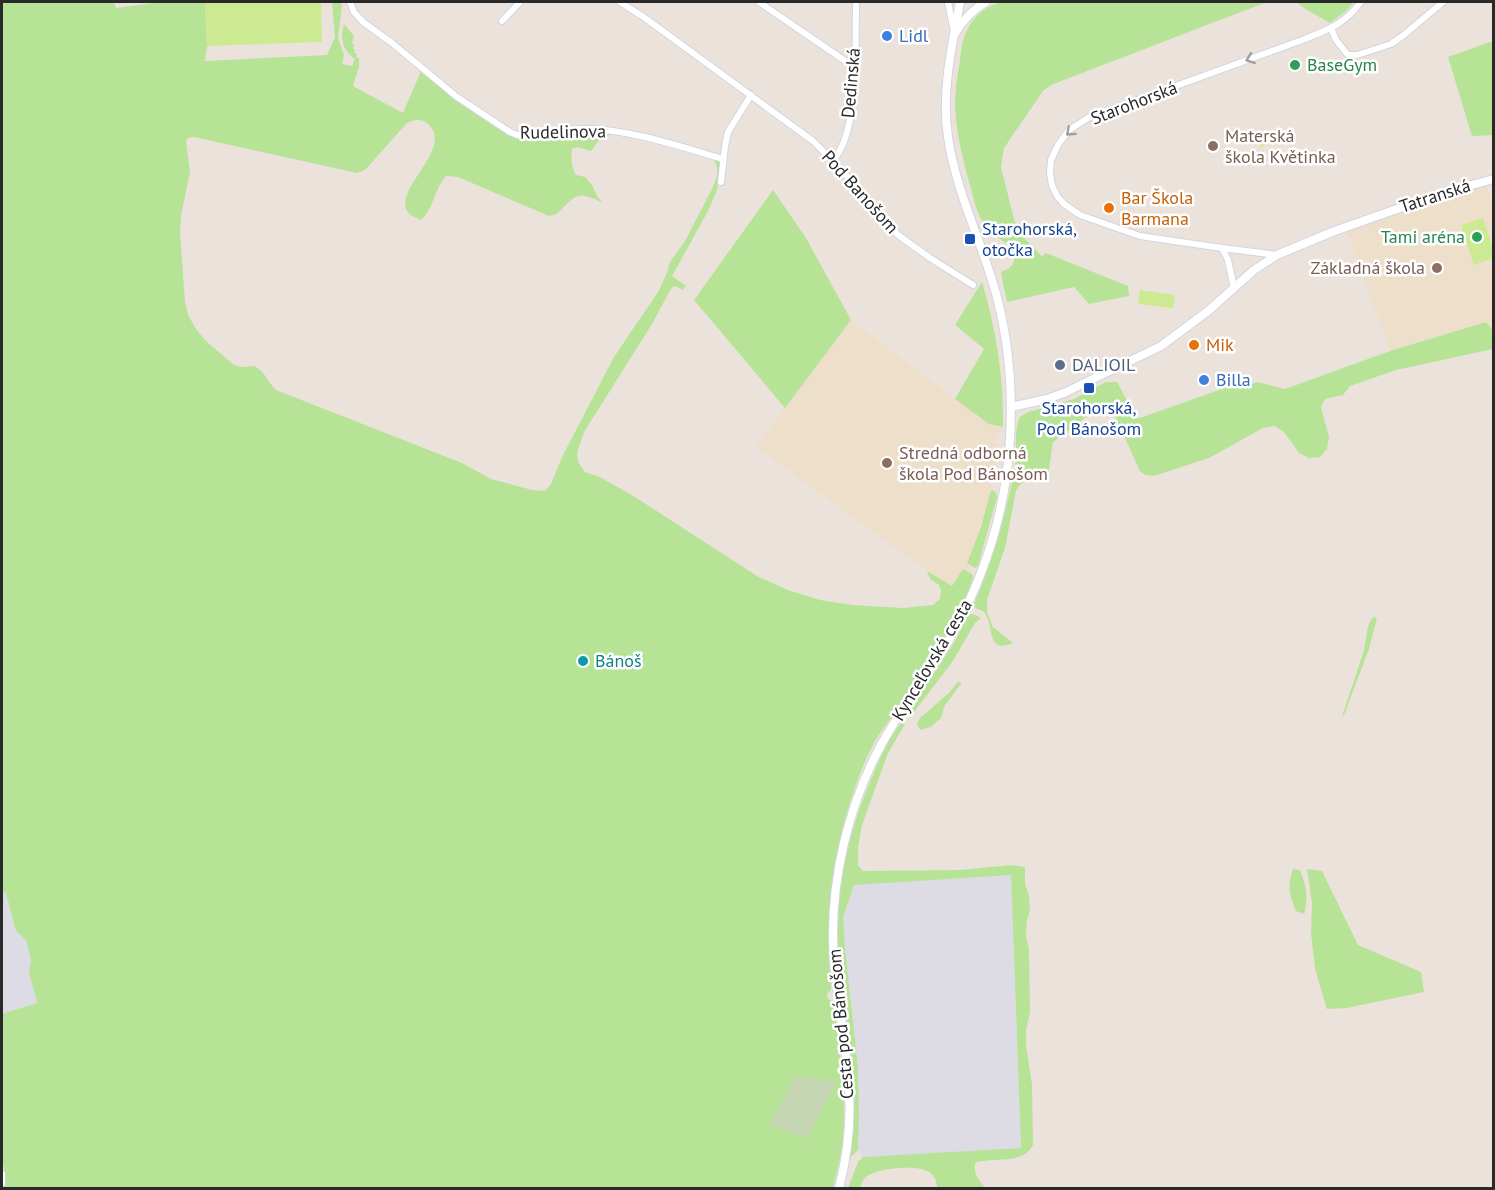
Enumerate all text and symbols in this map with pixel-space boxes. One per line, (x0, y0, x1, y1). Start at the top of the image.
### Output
place label: Lidl (899, 24, 929, 47)
marker: Lidl (880, 29, 894, 43)
street label: Dedinská (836, 47, 865, 119)
one-way arrow (1245, 52, 1256, 65)
place label: BaseGym (1307, 53, 1377, 76)
marker: BaseGym (1288, 58, 1302, 72)
street label: Starohorská (1087, 75, 1180, 130)
street label: Rudelinova (520, 119, 606, 144)
place label: Materská škola Květinka (1225, 124, 1336, 168)
one-way arrow (1066, 125, 1077, 136)
marker: Materská škola Květinka (1206, 139, 1220, 153)
street label: Pod Banošom (817, 145, 904, 238)
street label: Tatranská (1397, 173, 1473, 218)
place label: Bar Škola Barmana (1121, 186, 1193, 230)
marker: Bar Škola Barmana (1102, 201, 1116, 215)
place label: Starohorská, otočka (982, 217, 1077, 261)
place label: Tami aréna (1381, 225, 1465, 248)
marker: Tami aréna (1470, 230, 1484, 244)
marker: Starohorská, otočka (963, 232, 977, 246)
place label: Základná škola (1310, 256, 1425, 279)
marker: Základná škola (1430, 261, 1444, 275)
place label: Mik (1206, 333, 1234, 356)
marker: Mik (1187, 338, 1201, 352)
place label: DALIOIL (1072, 353, 1135, 376)
marker: DALIOIL (1053, 358, 1067, 372)
place label: Billa (1216, 368, 1251, 391)
marker: Billa (1197, 373, 1211, 387)
marker: Starohorská, Pod Bánošom (1082, 381, 1096, 395)
place label: Starohorská, Pod Bánošom (1037, 396, 1141, 440)
place label: Stredná odborná škola Pod Bánošom (899, 441, 1048, 485)
marker: Stredná odborná škola Pod Bánošom (880, 456, 894, 470)
street label: Kynceľovská cesta (886, 595, 977, 725)
place label: Bánoš (595, 649, 642, 672)
marker: Bánoš (576, 654, 590, 668)
street label: Cesta pod Bánošom (822, 948, 859, 1100)

